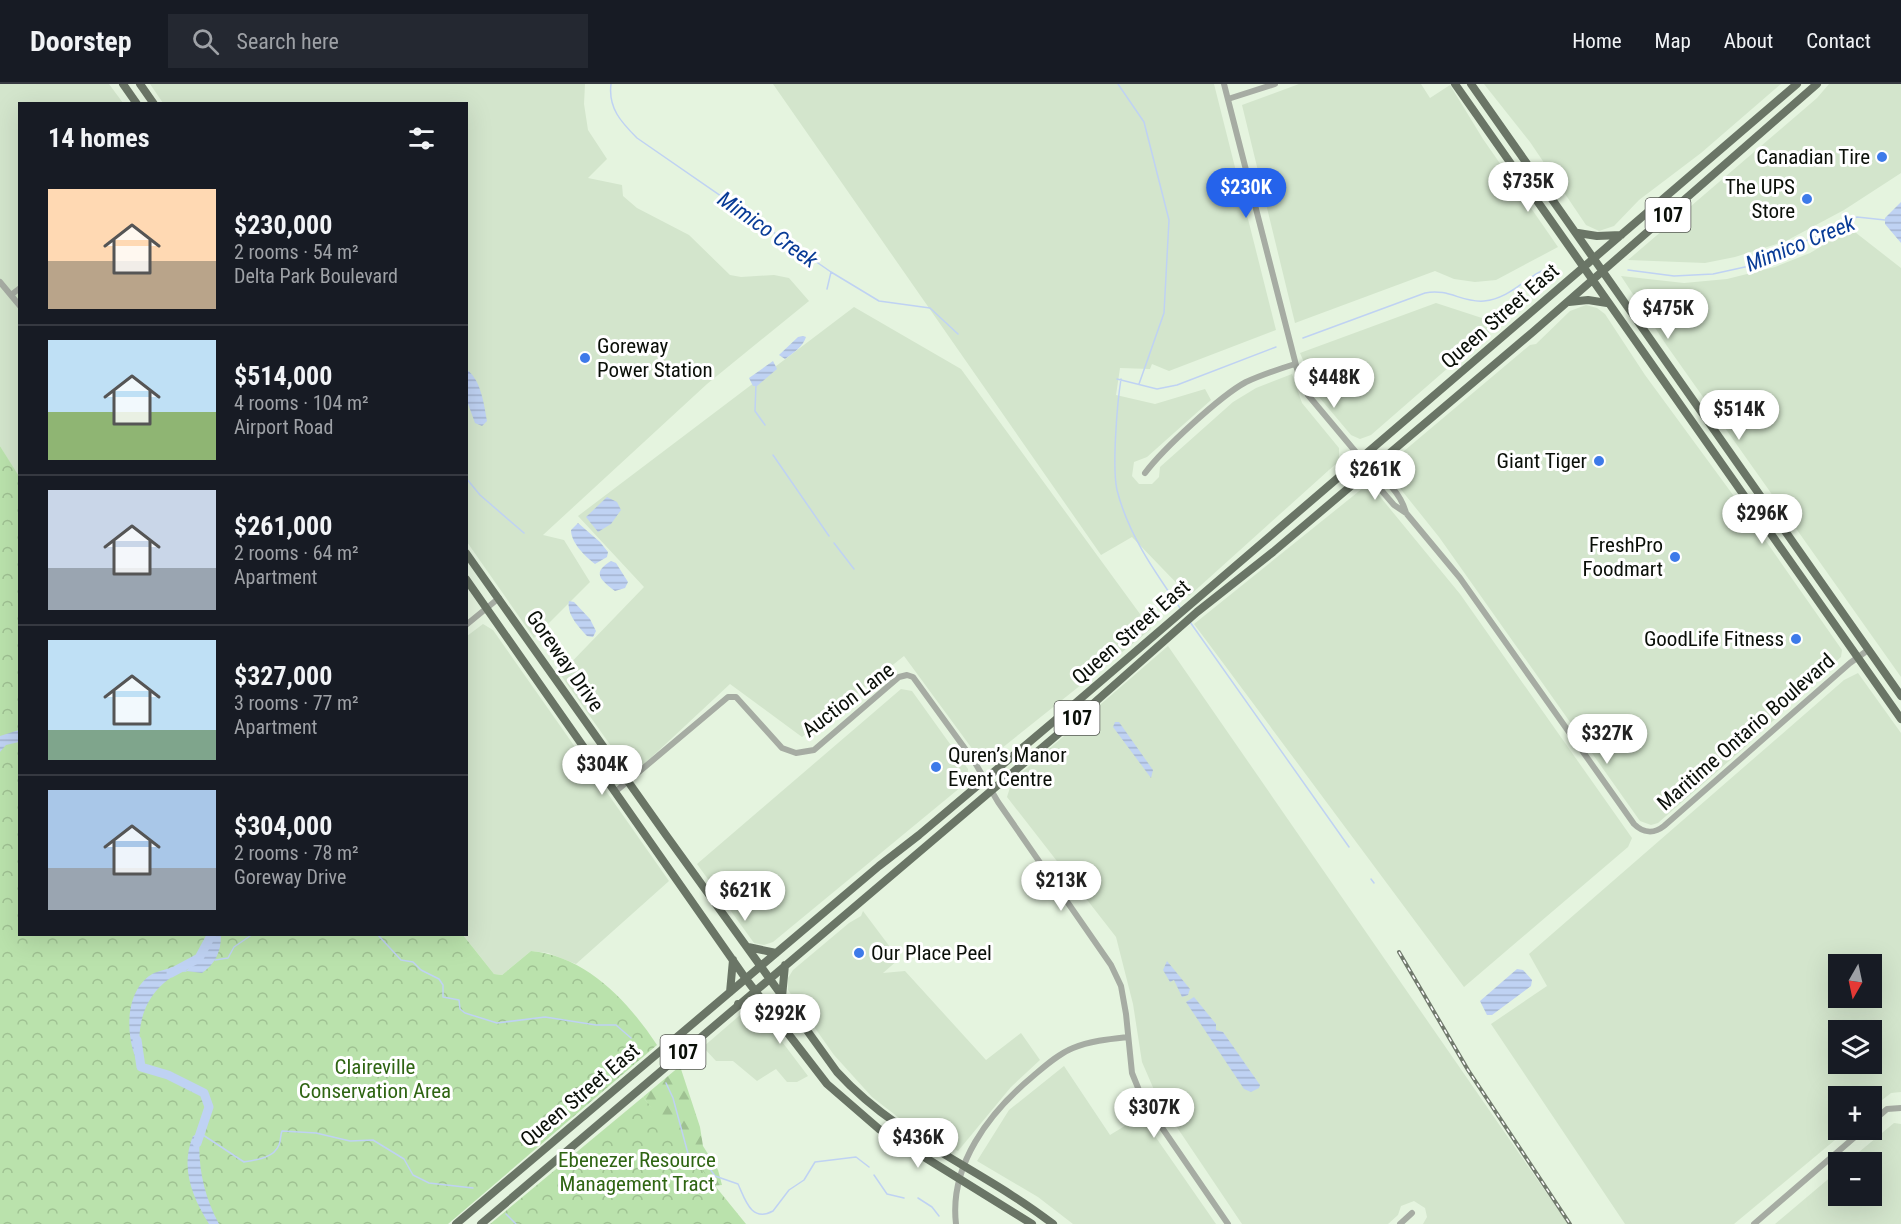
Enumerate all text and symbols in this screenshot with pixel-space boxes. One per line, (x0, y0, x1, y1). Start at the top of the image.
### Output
search box (168, 14, 588, 68)
text: Doorstep (30, 25, 132, 58)
icon: search (189, 25, 222, 58)
text: Search here (237, 29, 339, 54)
text: Home (1572, 29, 1622, 53)
text: Map (1655, 29, 1691, 53)
text: About (1724, 29, 1773, 53)
text: Contact (1806, 29, 1871, 53)
icon: filters (405, 122, 438, 155)
text: 14 homes (48, 123, 150, 153)
place label: Canadian Tire (1756, 145, 1870, 169)
marker: Canadian Tire (1875, 150, 1889, 164)
pin: $735K (1486, 162, 1570, 213)
pin: $230K (1204, 168, 1288, 219)
text: $735K (1502, 169, 1554, 193)
text: $230K (1220, 175, 1272, 199)
place label: The UPS Store (1725, 175, 1795, 223)
water label: Mimico Creek (713, 186, 823, 273)
marker: The UPS Store (1800, 192, 1814, 206)
road number: 107 (1646, 198, 1690, 232)
text: $230,000 (234, 210, 332, 240)
water label: Mimico Creek (1742, 210, 1859, 277)
icon: home (96, 213, 168, 285)
text: 2 rooms · 54 m² (234, 240, 359, 264)
street label: Queen Street East (1436, 258, 1564, 374)
text: Delta Park Boulevard (234, 264, 398, 288)
pin: $475K (1626, 289, 1710, 340)
text: $475K (1642, 296, 1694, 320)
place label: Goreway Power Station (597, 334, 713, 382)
marker: Goreway Power Station (578, 351, 592, 365)
pin: $448K (1292, 358, 1376, 409)
text: $514,000 (234, 361, 332, 391)
icon: home (96, 364, 168, 436)
text: $448K (1308, 365, 1360, 389)
pin: $514K (1697, 390, 1781, 441)
text: 4 rooms · 104 m² (234, 391, 369, 415)
text: $514K (1713, 397, 1765, 421)
text: Airport Road (234, 415, 333, 439)
place label: Giant Tiger (1497, 449, 1587, 473)
pin: $261K (1333, 450, 1417, 501)
marker: Giant Tiger (1592, 454, 1606, 468)
text: $261K (1349, 457, 1401, 481)
pin: $296K (1720, 494, 1804, 545)
text: $296K (1736, 501, 1788, 525)
text: $261,000 (234, 511, 332, 541)
icon: home (96, 514, 168, 586)
place label: FreshPro Foodmart (1583, 533, 1663, 581)
text: 2 rooms · 64 m² (234, 541, 359, 565)
marker: FreshPro Foodmart (1668, 550, 1682, 564)
text: Apartment (234, 565, 318, 589)
street label: Queen Street East (1067, 574, 1195, 690)
street label: Goreway Drive (521, 606, 609, 716)
place label: GoodLife Fitness (1644, 627, 1784, 651)
marker: GoodLife Fitness (1789, 632, 1803, 646)
street label: Maritime Ontario Boulevard (1653, 649, 1839, 815)
street label: Auction Lane (797, 658, 899, 742)
text: $327,000 (234, 661, 332, 691)
icon: home (96, 664, 168, 736)
text: 3 rooms · 77 m² (234, 691, 359, 715)
road number: 107 (1054, 701, 1100, 735)
pin: $327K (1565, 714, 1649, 765)
text: Apartment (234, 715, 318, 739)
text: $327K (1581, 721, 1633, 745)
place label: Quren’s Manor Event Centre (948, 743, 1067, 791)
pin: $304K (560, 745, 644, 796)
text: $304K (576, 752, 628, 776)
marker: Quren’s Manor Event Centre (929, 760, 943, 774)
text: $304,000 (234, 811, 332, 841)
icon: home (96, 814, 168, 886)
text: 2 rooms · 78 m² (234, 841, 359, 865)
pin: $213K (1019, 861, 1103, 912)
text: Goreway Drive (234, 865, 346, 889)
text: $213K (1035, 868, 1087, 892)
pin: $621K (703, 871, 787, 922)
text: $621K (719, 878, 771, 902)
place label: Our Place Peel (871, 941, 992, 965)
marker: Our Place Peel (852, 946, 866, 960)
north arrow (1828, 954, 1882, 1008)
map controls (1828, 954, 1882, 1206)
pin: $292K (738, 994, 822, 1045)
text: $292K (754, 1001, 806, 1025)
button: layers (1828, 1020, 1882, 1074)
road number: 107 (660, 1035, 706, 1069)
street label: Queen Street East (516, 1038, 644, 1152)
park label: Claireville Conservation Area (299, 1055, 451, 1103)
button: + (1828, 1086, 1882, 1140)
pin: $307K (1112, 1088, 1196, 1139)
text: $307K (1128, 1095, 1180, 1119)
pin: $436K (876, 1118, 960, 1169)
text: $436K (892, 1125, 944, 1149)
park label: Ebenezer Resource Management Tract (558, 1148, 716, 1196)
button: − (1828, 1152, 1882, 1206)

